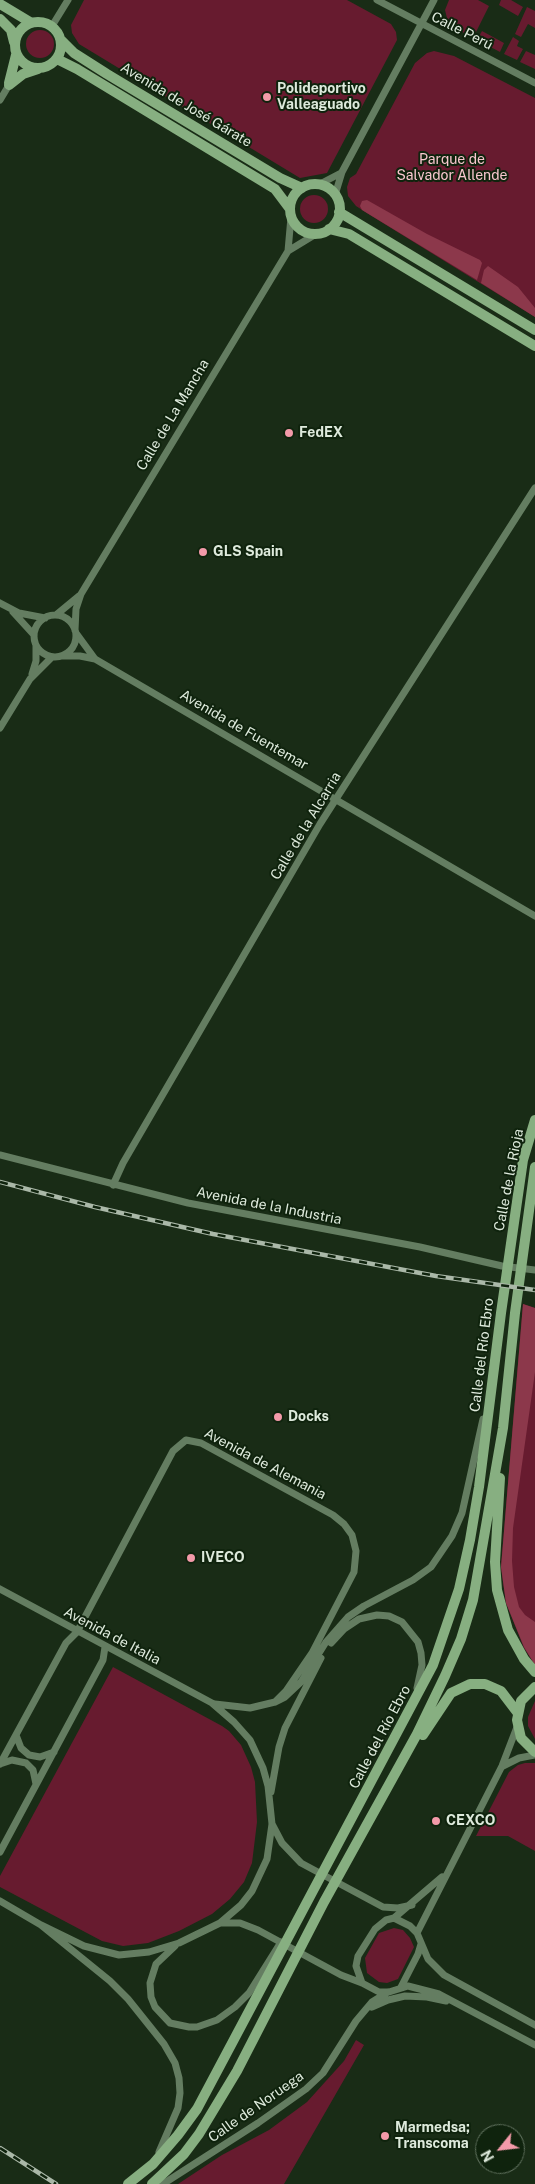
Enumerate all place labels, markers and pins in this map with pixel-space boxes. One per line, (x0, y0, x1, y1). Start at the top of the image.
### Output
place label: Polideportivo Valleaguado (277, 81, 366, 114)
marker: Polideportivo Valleaguado (261, 91, 273, 103)
place label: FedEX (299, 425, 343, 441)
marker: FedEX (283, 427, 295, 439)
place label: GLS Spain (213, 544, 283, 560)
marker: GLS Spain (197, 546, 209, 558)
place label: Docks (288, 1409, 329, 1425)
marker: Docks (272, 1411, 284, 1423)
place label: IVECO (201, 1550, 245, 1566)
marker: IVECO (185, 1552, 197, 1564)
place label: CEXCO (446, 1813, 495, 1829)
marker: CEXCO (430, 1815, 442, 1827)
place label: Marmedsa; Transcoma (395, 2120, 470, 2152)
marker: Marmedsa; Transcoma (379, 2130, 391, 2142)

